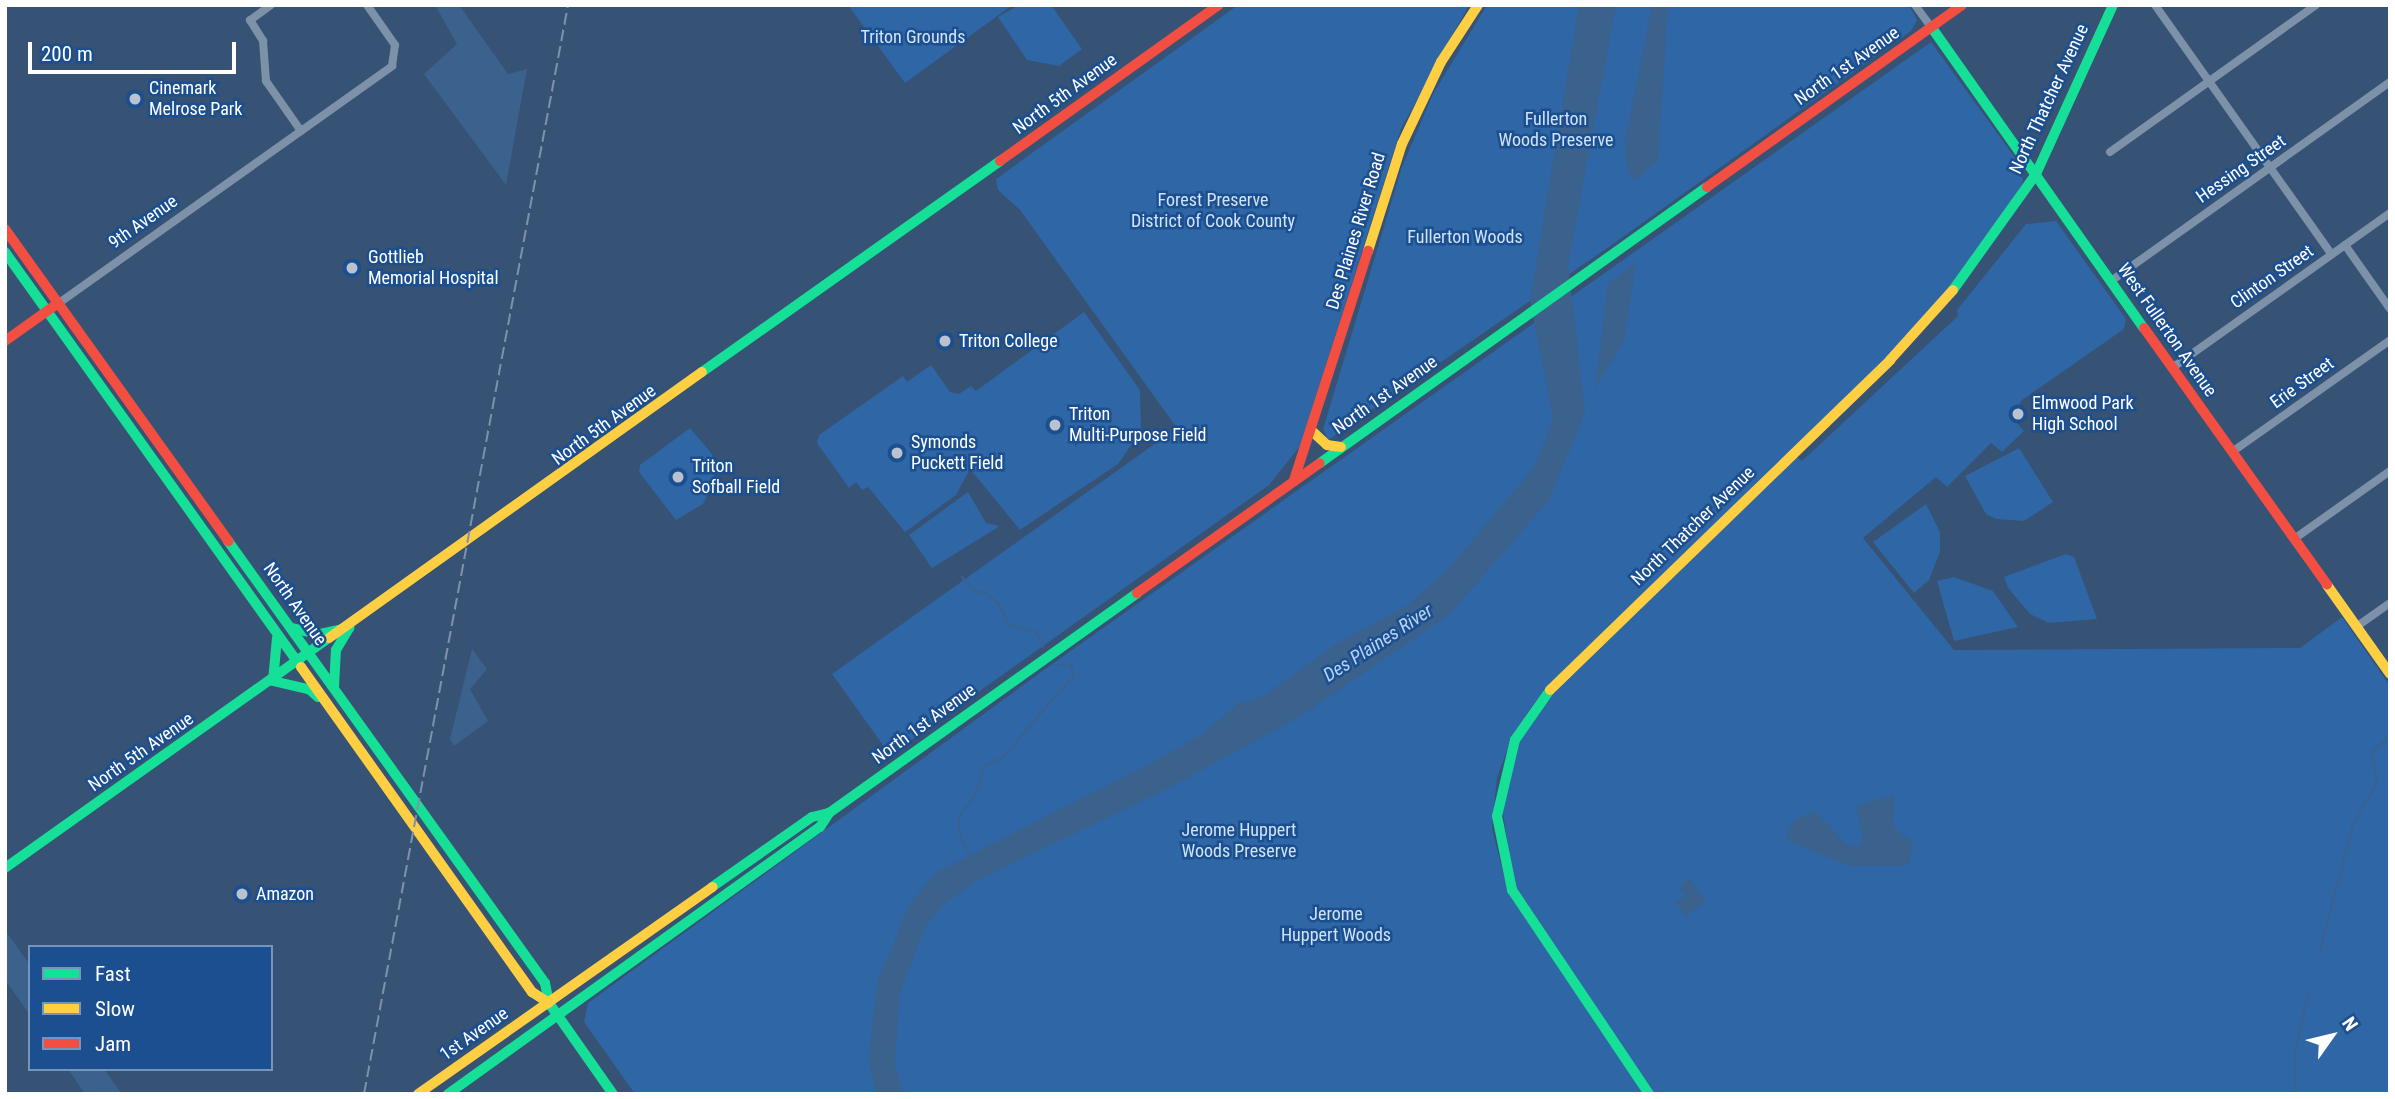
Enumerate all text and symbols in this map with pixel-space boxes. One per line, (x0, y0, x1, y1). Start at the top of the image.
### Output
street label: North Thatcher Avenue (2005, 21, 2093, 177)
street label: North 1st Avenue (1791, 22, 1903, 110)
park label: Triton Grounds (861, 26, 965, 48)
scale bar (32, 28, 240, 72)
text: 200 m (41, 42, 93, 66)
street label: North 5th Avenue (1009, 49, 1121, 139)
place label: Cinemark Melrose Park (149, 78, 242, 120)
marker: Cinemark Melrose Park (127, 91, 143, 107)
park label: Fullerton Woods Preserve (1499, 109, 1613, 152)
street label: Hessing Street (2192, 130, 2290, 208)
street label: Des Plaines River Road (1322, 150, 1390, 312)
park label: Forest Preserve District of Cook County (1131, 190, 1295, 232)
street label: 9th Avenue (105, 191, 181, 253)
park label: Fullerton Woods (1407, 226, 1523, 248)
street label: Clinton Street (2226, 241, 2318, 313)
place label: Gottlieb Memorial Hospital (368, 247, 499, 290)
marker: Gottlieb Memorial Hospital (342, 258, 362, 278)
street label: West Fullerton Avenue (2113, 259, 2221, 401)
place label: Triton College (959, 330, 1058, 352)
marker: Triton College (937, 333, 953, 349)
street label: North 1st Avenue (1329, 351, 1441, 439)
street label: Erie Street (2266, 353, 2338, 413)
street label: North 5th Avenue (548, 380, 660, 470)
place label: Elmwood Park High School (2032, 393, 2134, 436)
place label: Triton Multi-Purpose Field (1069, 404, 1206, 446)
marker: Elmwood Park High School (2010, 406, 2026, 422)
marker: Triton Multi-Purpose Field (1047, 417, 1063, 433)
place label: Symonds Puckett Field (911, 432, 1003, 474)
marker: Symonds Puckett Field (889, 445, 905, 461)
place label: Triton Sofball Field (692, 456, 780, 498)
street label: North Thatcher Avenue (1627, 462, 1759, 590)
marker: Triton Sofball Field (670, 469, 686, 485)
street label: North Avenue (259, 558, 331, 650)
water label: Des Plaines River (1319, 599, 1437, 687)
street label: North 1st Avenue (868, 679, 980, 769)
street label: North 5th Avenue (84, 708, 198, 796)
park label: Jerome Huppert Woods Preserve (1182, 820, 1296, 862)
place label: Amazon (256, 883, 314, 905)
marker: Amazon (234, 886, 250, 902)
park label: Jerome Huppert Woods (1281, 904, 1391, 946)
legend (28, 945, 273, 1071)
text: Fast (95, 962, 131, 986)
text: Slow (95, 997, 135, 1021)
north arrow (2297, 1001, 2367, 1071)
street label: 1st Avenue (436, 1003, 512, 1065)
text: N (2337, 1013, 2363, 1035)
text: Jam (95, 1032, 131, 1056)

